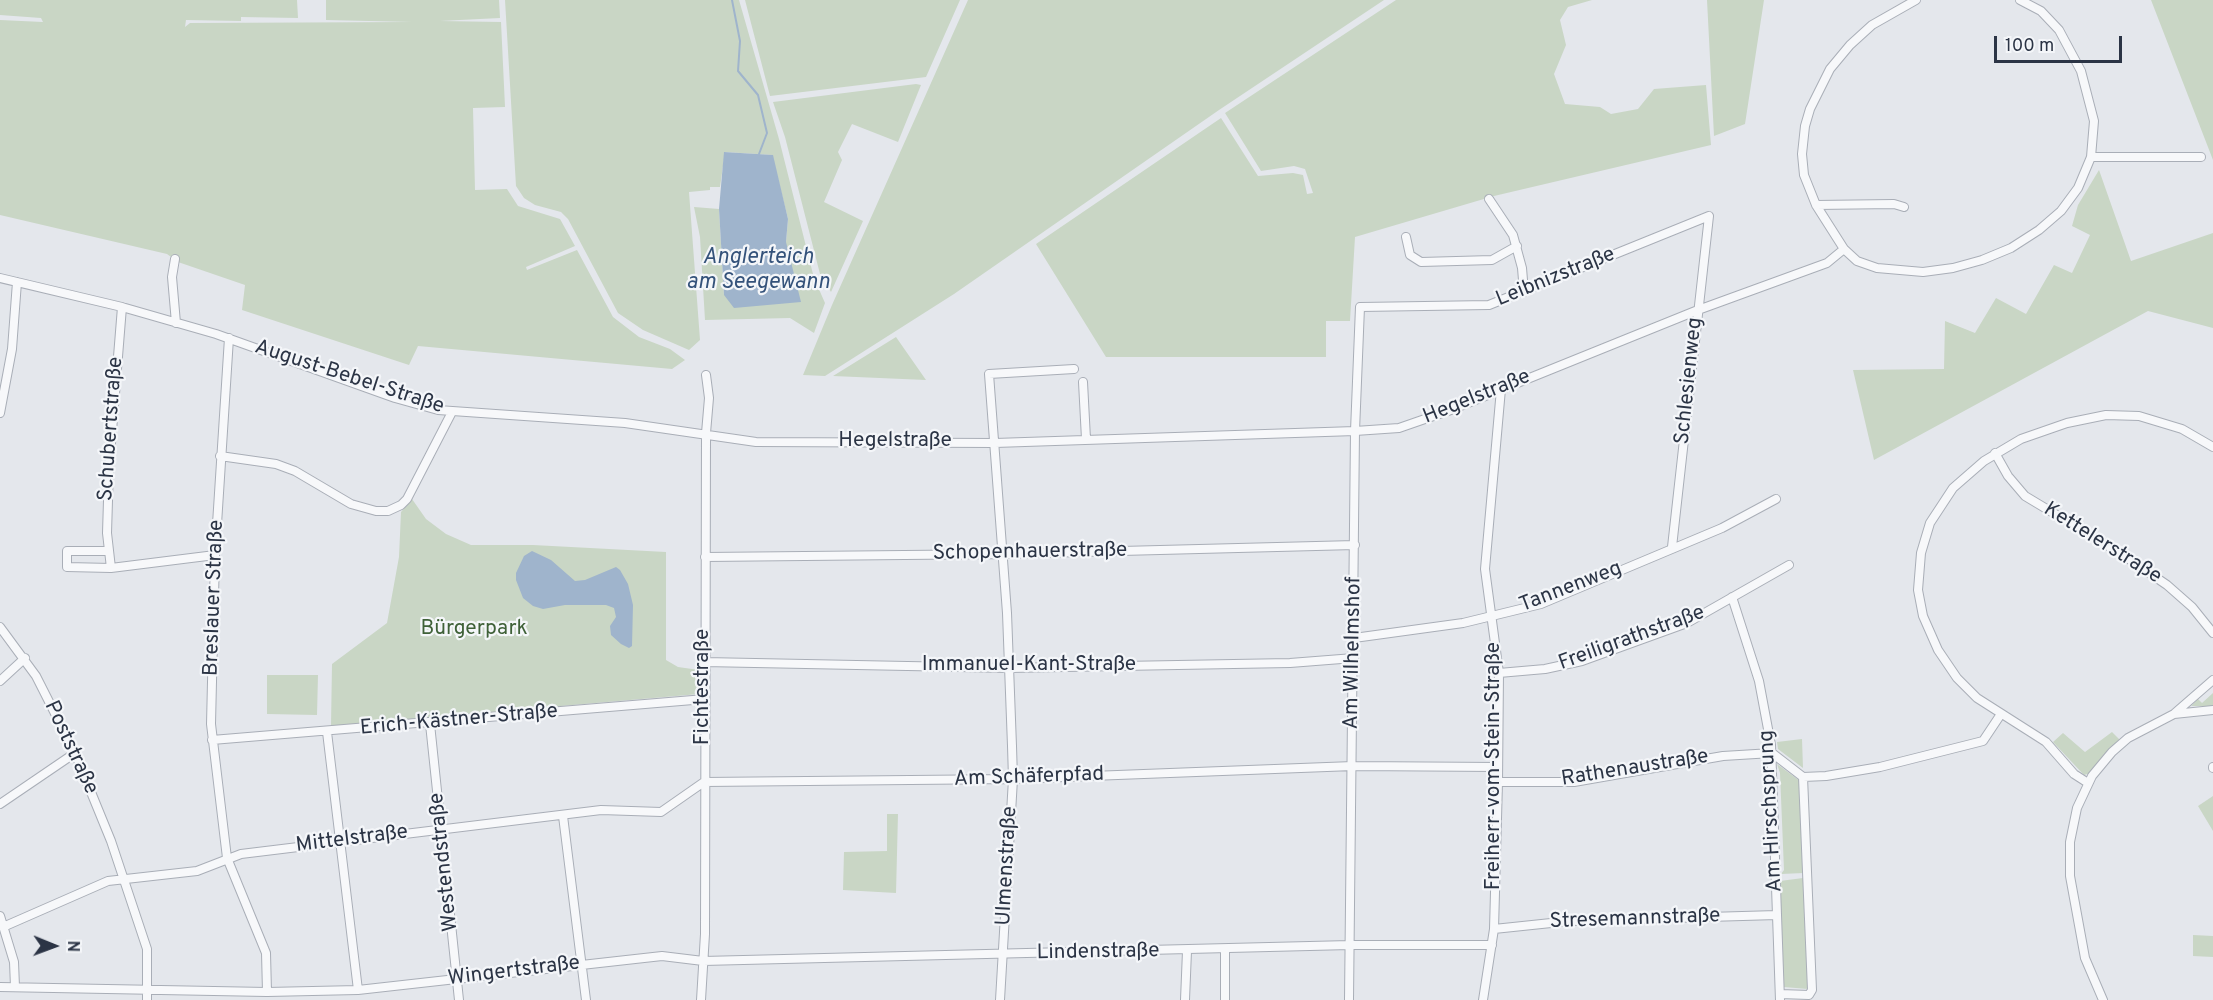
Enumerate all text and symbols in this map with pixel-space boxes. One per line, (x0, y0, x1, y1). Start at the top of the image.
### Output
scale bar (1997, 24, 2124, 62)
text: 100 m (2005, 35, 2054, 58)
street label: Leibnizstraße (1493, 243, 1619, 313)
water label: Anglerteich am Seegewann (686, 246, 830, 298)
street label: Schlesienweg (1671, 316, 1709, 446)
street label: August-Bebel-Straße (251, 335, 447, 421)
street label: Schubertstraße (94, 356, 130, 502)
street label: Hegelstraße (1420, 365, 1534, 431)
street label: Hegelstraße (838, 429, 952, 455)
street label: Kettelerstraße (2038, 498, 2166, 590)
street label: Breslauer Straße (200, 519, 230, 677)
street label: Schopenhauerstraße (933, 539, 1127, 567)
street label: Tannenweg (1516, 557, 1626, 619)
street label: Am Wilhelmshof (1340, 576, 1368, 730)
street label: Freiligrathstraße (1556, 601, 1708, 677)
park label: Bürgerpark (420, 617, 528, 643)
street label: Fichtestraße (691, 629, 717, 745)
street label: Freiherr-vom-Stein-Straße (1482, 642, 1508, 890)
street label: Immanuel-Kant-Straße (922, 653, 1136, 679)
street label: Poststraße (37, 697, 103, 799)
street label: Erich-Kästner-Straße (359, 700, 559, 742)
street label: Am Hirschsprung (1755, 729, 1789, 893)
street label: Rathenaustraße (1560, 745, 1710, 793)
street label: Am Schäferpfad (953, 763, 1105, 793)
street label: Westendstraße (425, 791, 465, 933)
street label: Ulmenstraße (992, 806, 1024, 926)
street label: Mittelstraße (294, 821, 410, 859)
street label: Stresemannstraße (1549, 904, 1721, 936)
north arrow (24, 916, 84, 976)
street label: Lindenstraße (1036, 939, 1160, 967)
text: N (62, 940, 82, 952)
street label: Wingertstraße (446, 951, 582, 993)

